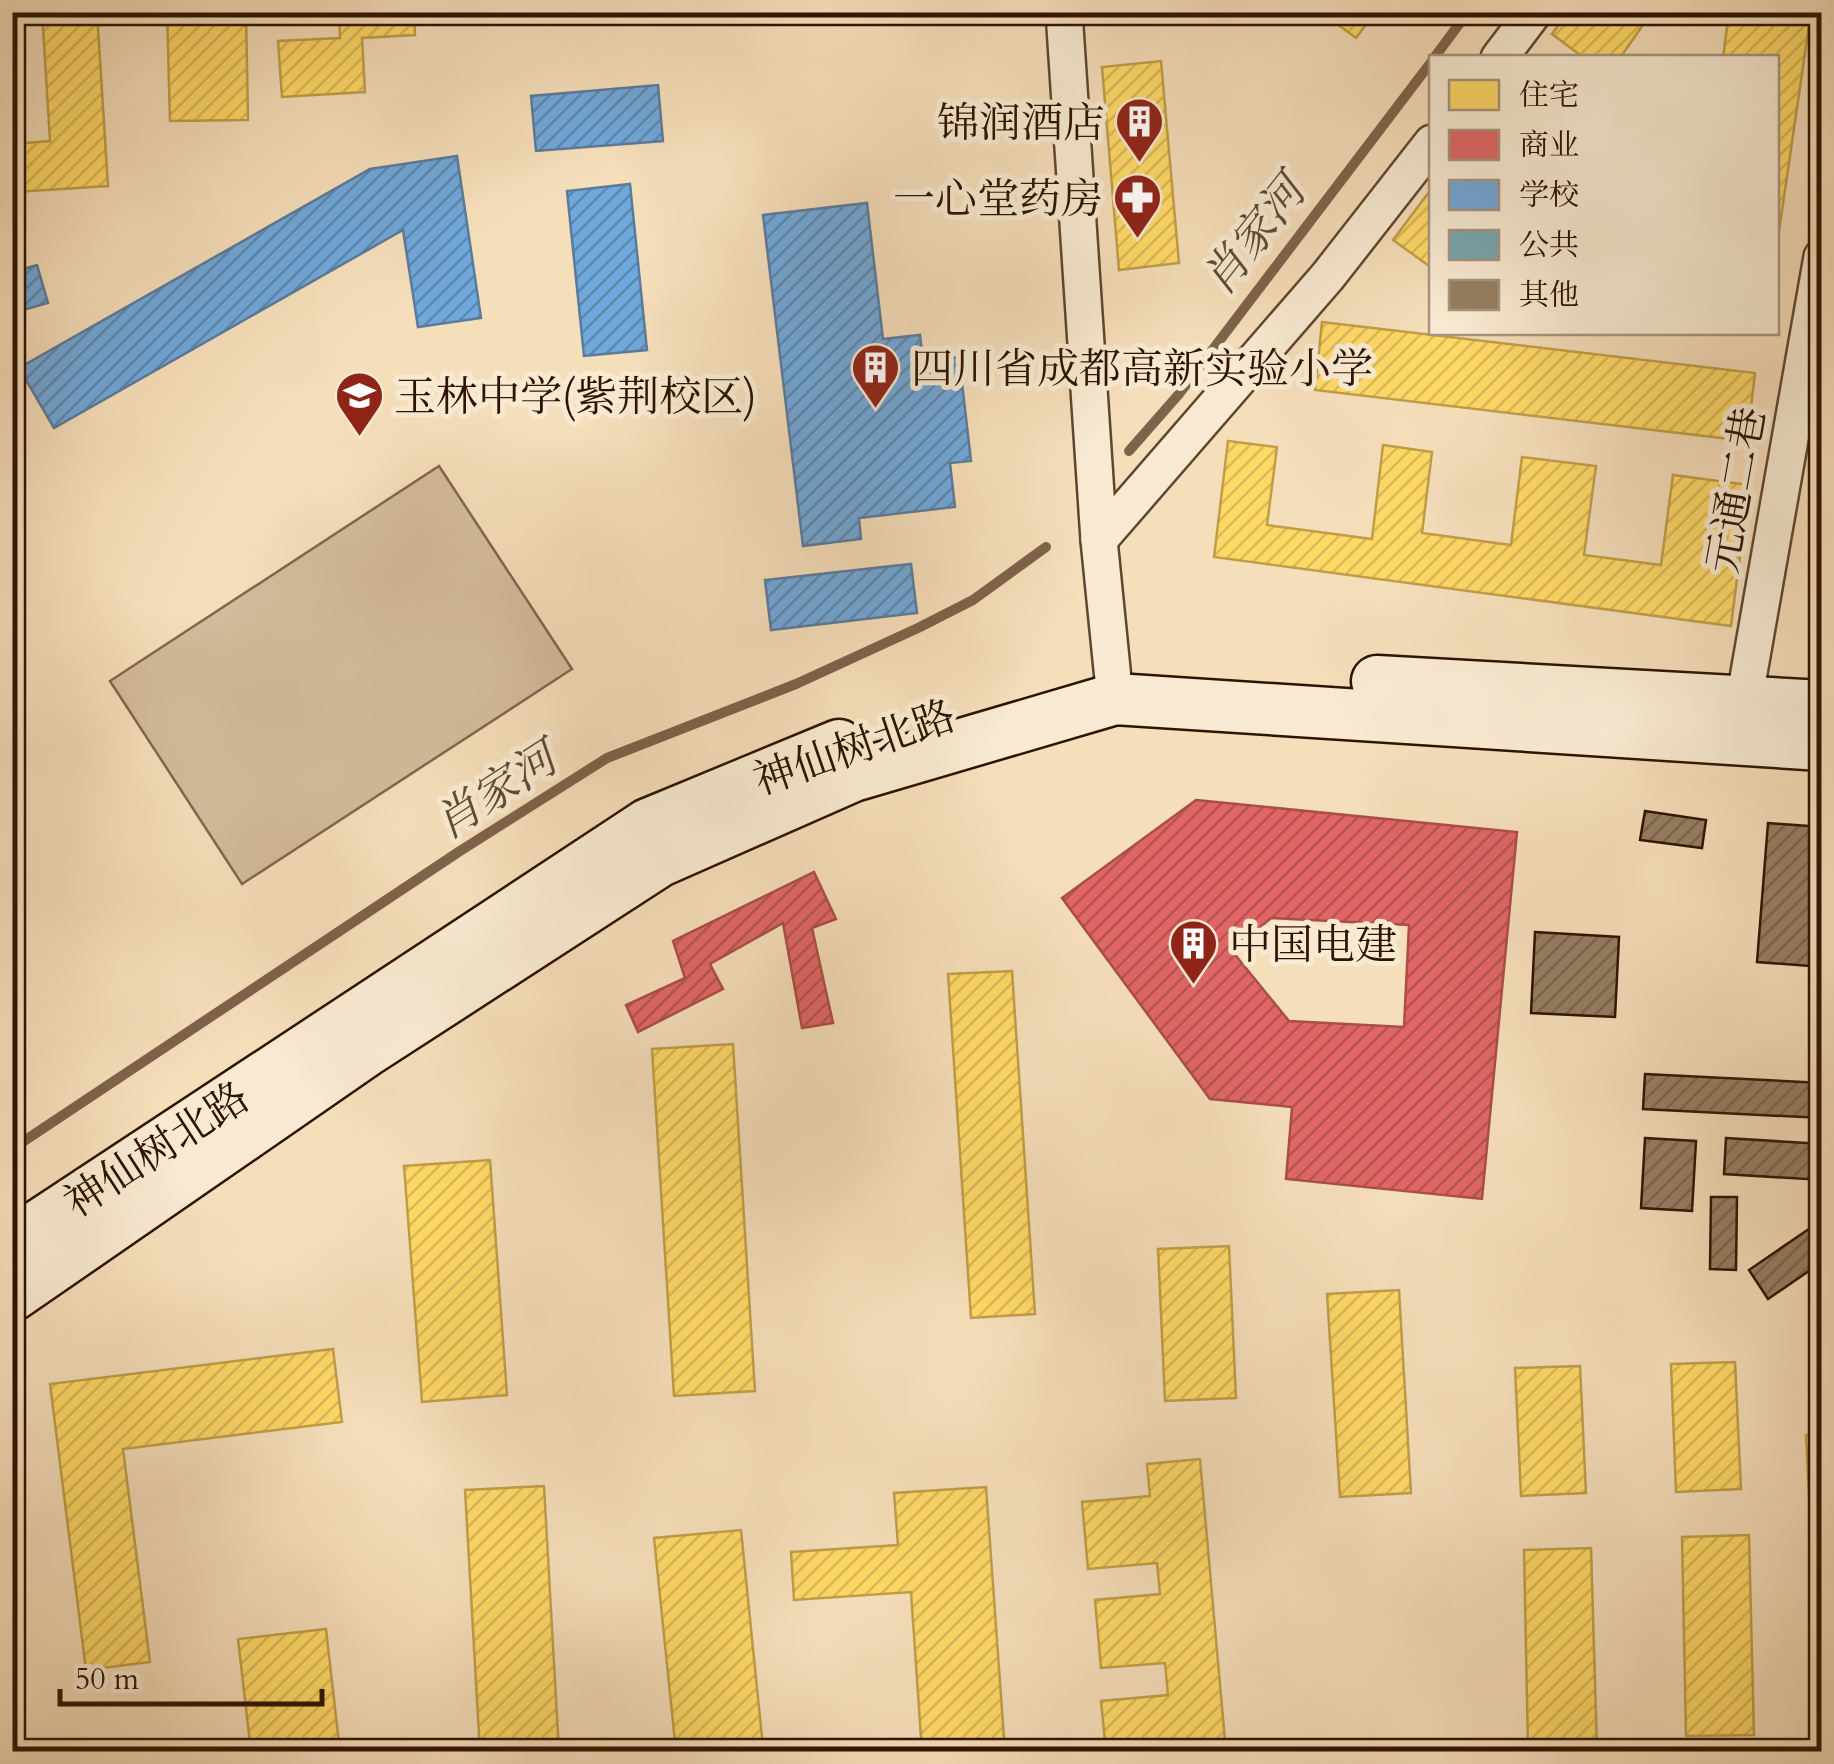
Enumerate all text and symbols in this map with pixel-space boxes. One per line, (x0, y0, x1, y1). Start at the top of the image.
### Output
legend (1429, 55, 1779, 335)
text: 住宅 (1519, 75, 1579, 116)
place label: 锦润酒店 (937, 95, 1105, 152)
building icon: 锦润酒店 (1114, 96, 1166, 164)
text: 商业 (1519, 125, 1579, 166)
water label: 肖家河 (1189, 158, 1324, 308)
place label: 一心堂药房 (893, 171, 1103, 228)
pharmacy icon: 一心堂药房 (1112, 172, 1164, 240)
text: 学校 (1519, 175, 1579, 216)
text: 公共 (1519, 225, 1579, 266)
text: 其他 (1519, 275, 1579, 316)
place label: 四川省成都高新实验小学 (911, 341, 1373, 398)
building icon: 四川省成都高新实验小学 (850, 342, 902, 410)
place label: 玉林中学(紫荆校区) (394, 369, 757, 426)
school or university icon: 玉林中学(紫荆校区) (333, 370, 385, 438)
street label: 元通二巷 (1694, 403, 1779, 578)
street label: 神仙树北路 (746, 687, 963, 810)
water label: 肖家河 (423, 725, 575, 854)
place label: 中国电建 (1229, 917, 1397, 974)
building icon: 中国电建 (1168, 918, 1220, 986)
street label: 神仙树北路 (53, 1069, 260, 1231)
scale bar (60, 1644, 322, 1706)
text: 50 m (75, 1659, 140, 1700)

